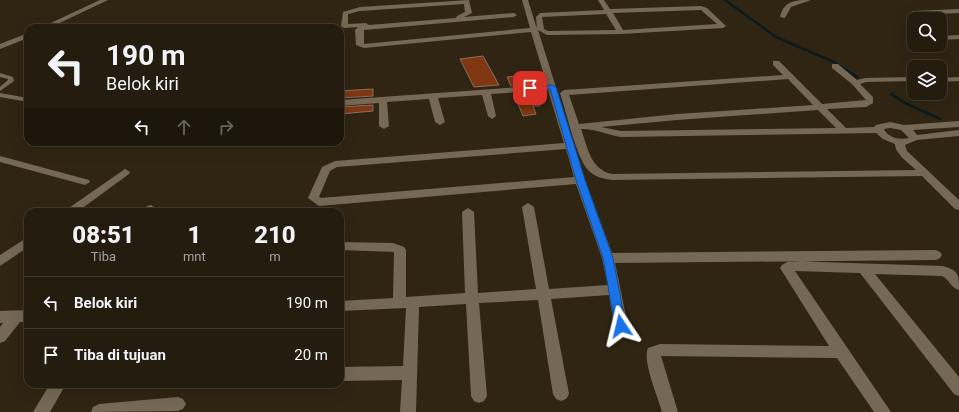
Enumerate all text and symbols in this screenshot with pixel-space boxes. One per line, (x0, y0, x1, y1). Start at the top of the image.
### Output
map controls (907, 12, 947, 100)
button: search (907, 12, 947, 52)
text: 190 m (106, 39, 185, 72)
icon: left (40, 40, 92, 92)
button: layers (907, 60, 947, 100)
pin (513, 71, 547, 105)
text: Belok kiri (106, 73, 179, 94)
icon: arrive (519, 77, 541, 99)
icon: left (131, 116, 153, 138)
icon: ahead (173, 116, 195, 138)
icon: right (215, 116, 237, 138)
text: 08:51 (72, 221, 135, 249)
text: 1 (187, 221, 201, 249)
text: 210 (254, 221, 296, 249)
text: Tiba (91, 249, 116, 264)
text: mnt (183, 249, 206, 264)
text: m (269, 249, 281, 264)
icon: left (40, 292, 62, 314)
text: Belok kiri (74, 294, 137, 312)
text: 190 m (286, 294, 328, 312)
position arrow (600, 305, 642, 347)
icon: arrive (40, 344, 62, 366)
text: Tiba di tujuan (74, 346, 166, 364)
text: 20 m (294, 346, 328, 364)

